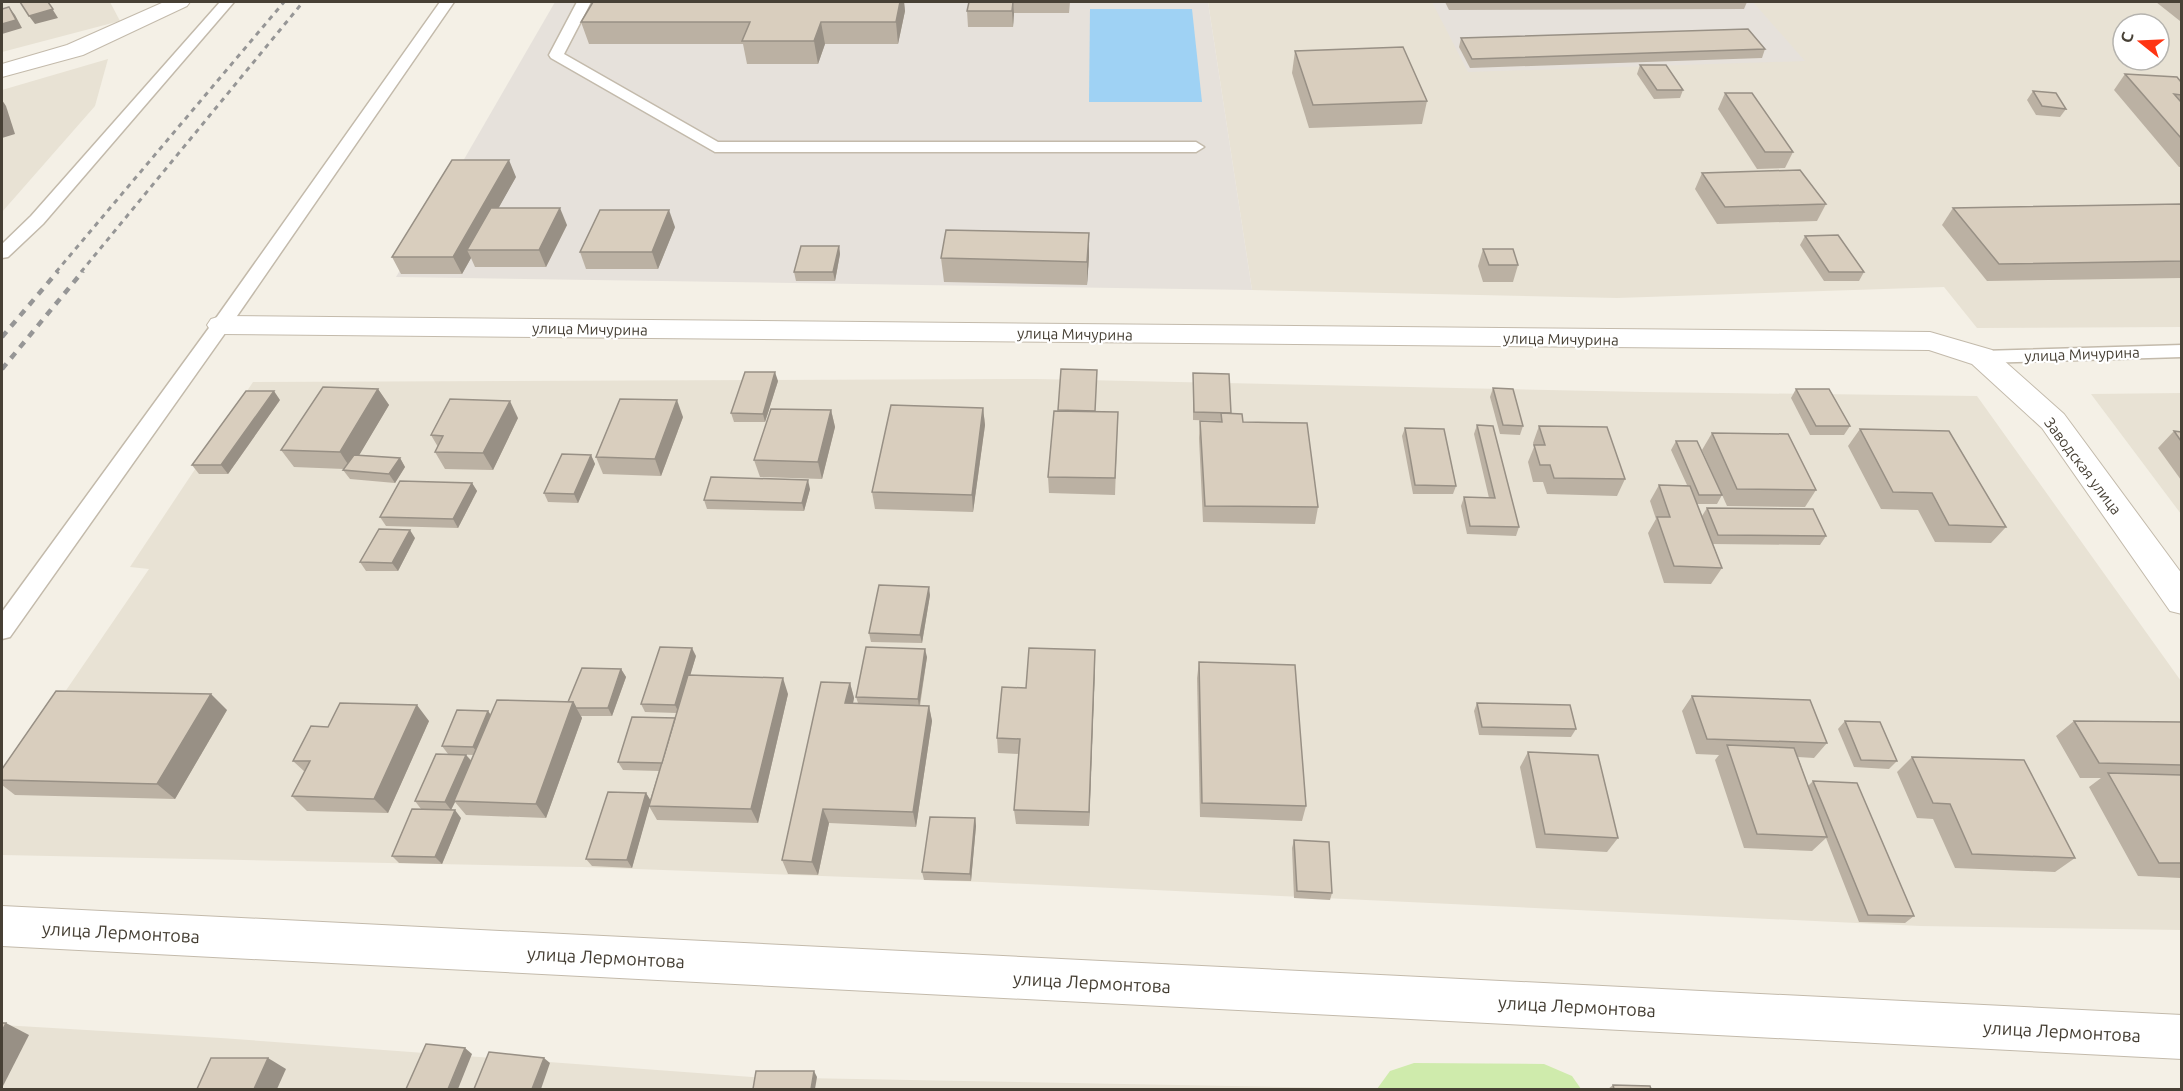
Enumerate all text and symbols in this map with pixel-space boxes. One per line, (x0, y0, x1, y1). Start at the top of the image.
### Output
north arrow (2111, 12, 2171, 72)
text: С (2117, 30, 2137, 45)
street label: улица Мичурина (532, 319, 648, 339)
street label: улица Мичурина (1017, 324, 1133, 344)
street label: улица Мичурина (1503, 329, 1619, 349)
street label: улица Мичурина (2024, 343, 2140, 365)
street label: Заводская улица (2041, 414, 2125, 518)
street label: улица Лермонтова (42, 918, 200, 946)
street label: улица Лермонтова (527, 943, 685, 971)
street label: улица Лермонтова (1013, 968, 1171, 996)
street label: улица Лермонтова (1498, 992, 1656, 1020)
street label: улица Лермонтова (1983, 1017, 2141, 1045)

